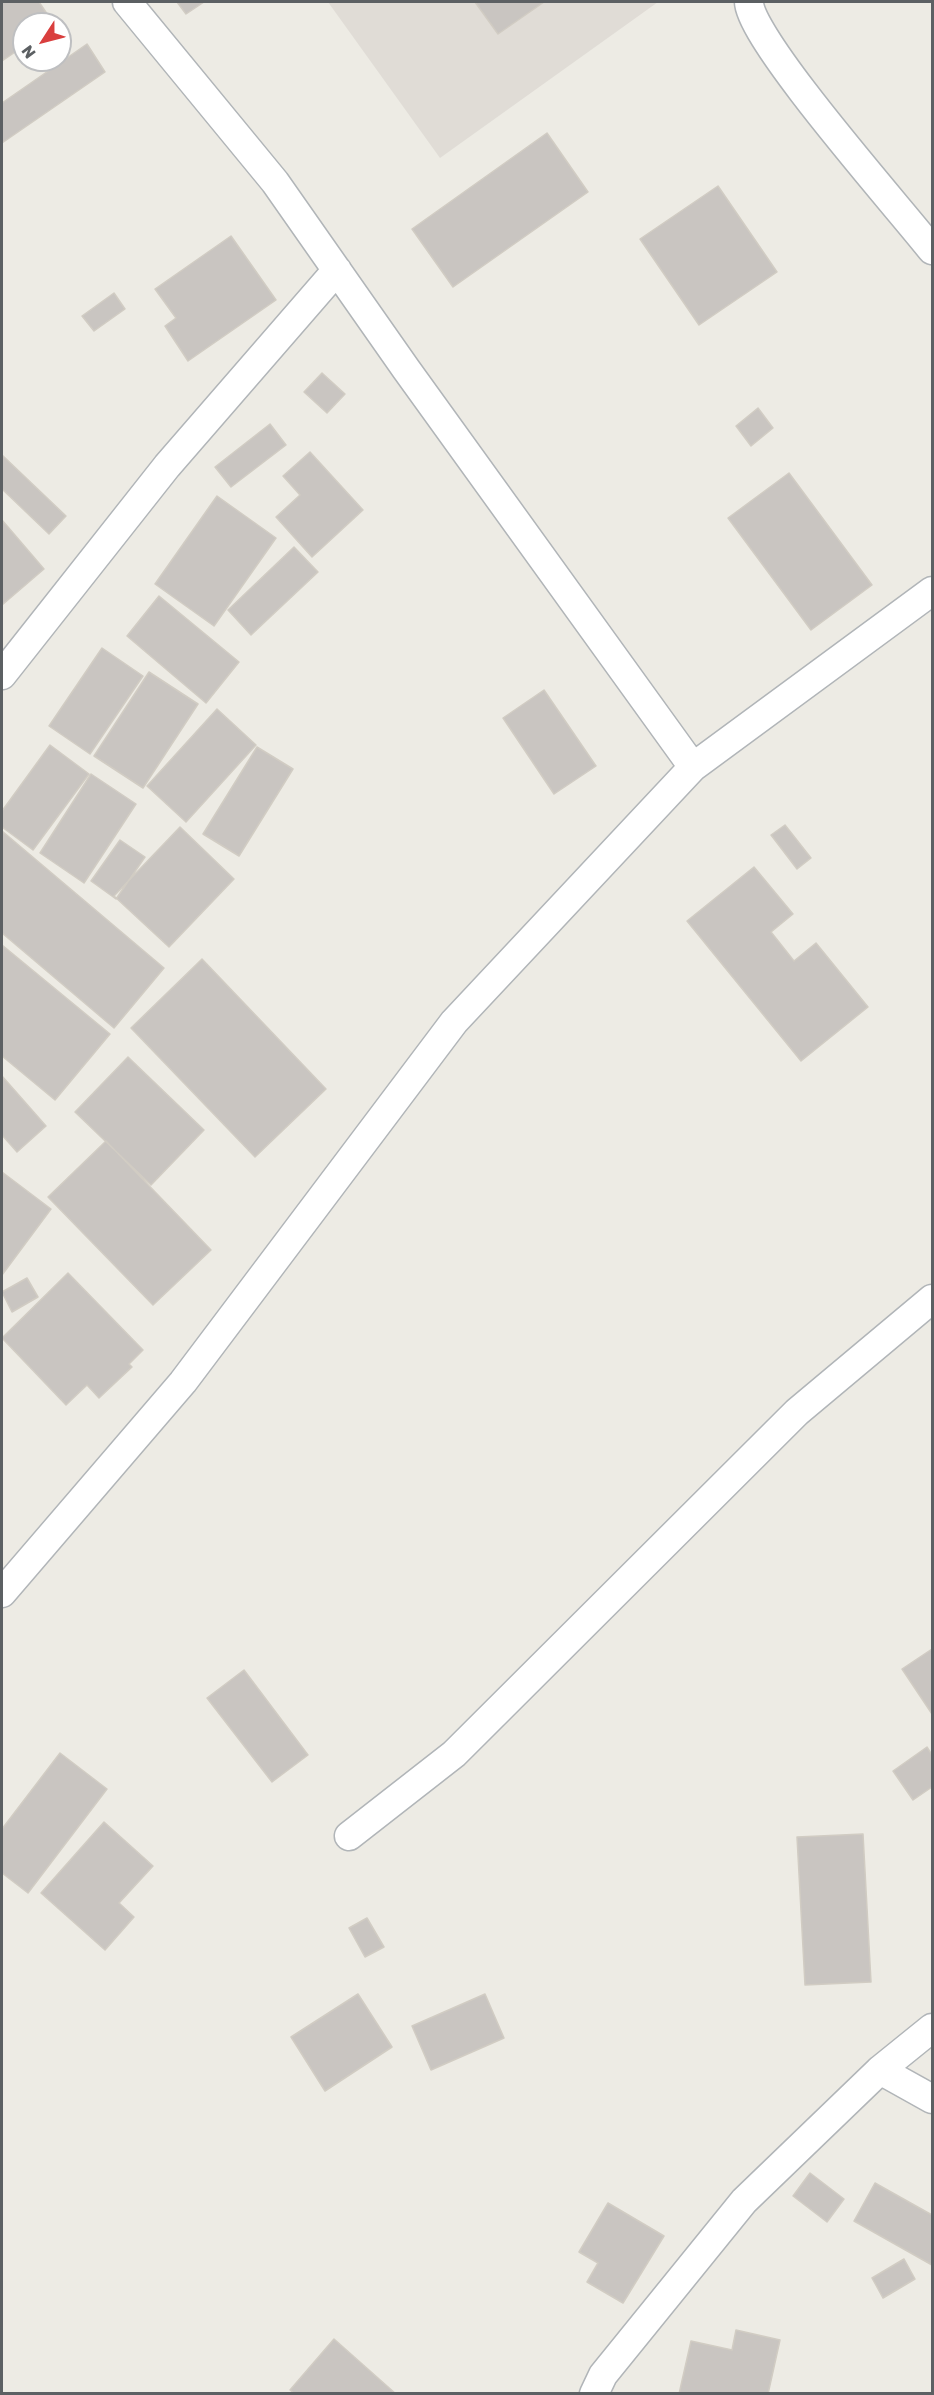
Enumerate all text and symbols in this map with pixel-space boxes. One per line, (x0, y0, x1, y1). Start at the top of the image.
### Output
north arrow (12, 12, 72, 72)
text: N (18, 41, 40, 62)

